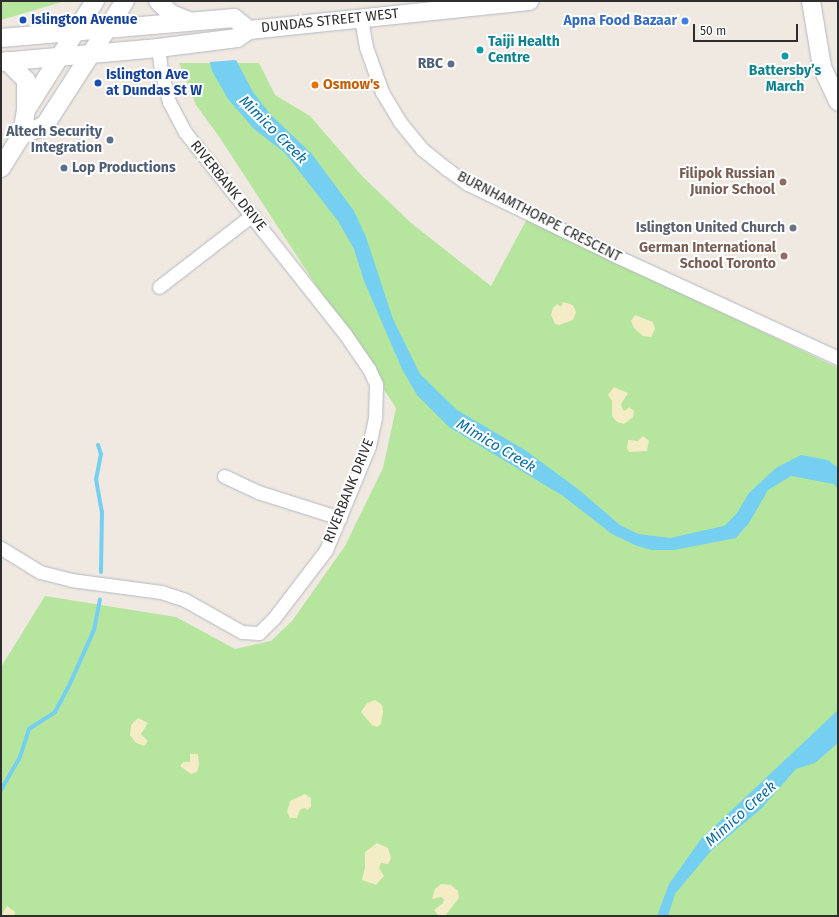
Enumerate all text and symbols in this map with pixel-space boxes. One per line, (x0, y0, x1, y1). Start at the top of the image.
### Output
street label: DUNDAS STREET WEST (260, 5, 400, 37)
place label: Islington Avenue (31, 12, 137, 28)
place label: Apna Food Bazaar (564, 13, 677, 29)
marker: Islington Avenue (18, 15, 28, 25)
marker: Apna Food Bazaar (680, 16, 690, 26)
scale bar (695, 16, 800, 42)
text: 50 m (700, 24, 726, 38)
place label: Taiji Health Centre (488, 34, 560, 66)
marker: Taiji Health Centre (475, 45, 485, 55)
marker: Battersby’s March (780, 51, 790, 61)
place label: RBC (418, 56, 443, 72)
marker: RBC (446, 59, 456, 69)
place label: Battersby’s March (749, 63, 821, 96)
place label: Islington Ave at Dundas St W (106, 67, 202, 100)
place label: Osmow's (323, 77, 380, 93)
marker: Islington Ave at Dundas St W (93, 78, 103, 88)
marker: Osmow's (310, 80, 320, 90)
water label: Mimico Creek (235, 92, 311, 168)
place label: Altech Security Integration (6, 124, 102, 156)
marker: Altech Security Integration (105, 135, 115, 145)
street label: RIVERBANK DRIVE (186, 137, 270, 235)
place label: Lop Productions (72, 160, 176, 176)
marker: Lop Productions (59, 163, 69, 173)
place label: Filipok Russian Junior School (679, 166, 775, 198)
street label: BURNHAMTHORPE CRESCENT (454, 168, 624, 266)
marker: Filipok Russian Junior School (778, 177, 788, 187)
place label: Islington United Church (636, 220, 785, 236)
marker: Islington United Church (788, 223, 798, 233)
place label: German International School Toronto (639, 240, 776, 272)
marker: German International School Toronto (779, 251, 789, 261)
water label: Mimico Creek (453, 415, 539, 477)
street label: RIVERBANK DRIVE (320, 436, 378, 546)
water label: Mimico Creek (702, 778, 780, 850)

